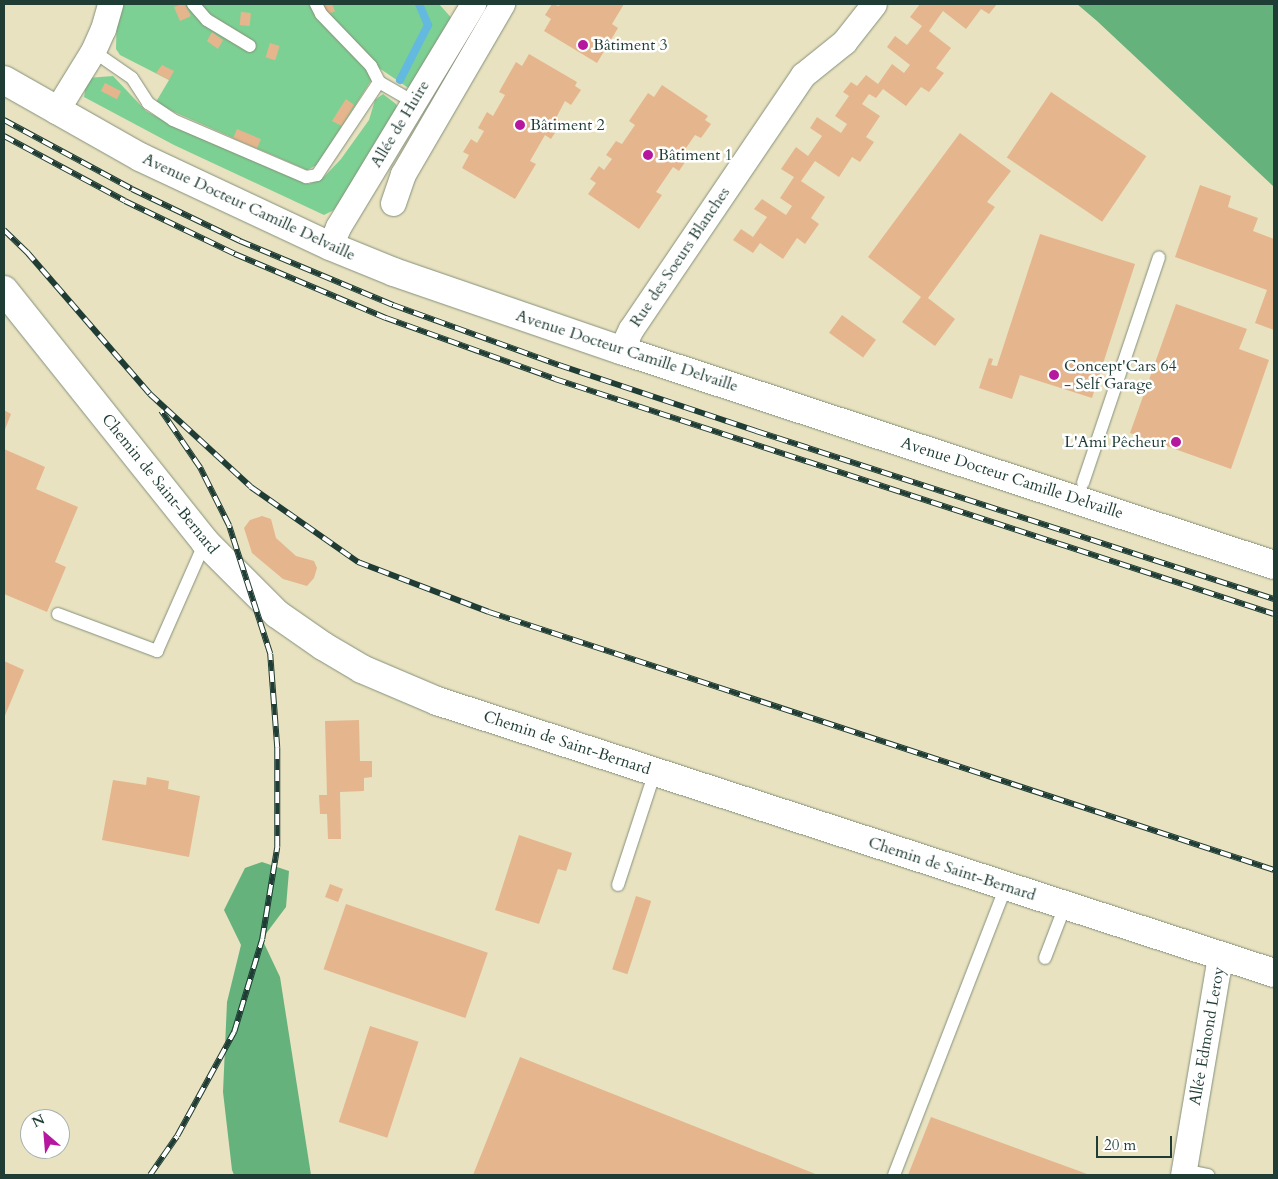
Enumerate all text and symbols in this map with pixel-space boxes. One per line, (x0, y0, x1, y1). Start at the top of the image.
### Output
place label: Bâtiment 3 (593, 35, 668, 55)
marker: Bâtiment 3 (577, 39, 589, 51)
street label: Allée de Huire (366, 77, 434, 171)
place label: Bâtiment 2 (530, 115, 605, 135)
marker: Bâtiment 2 (514, 119, 526, 131)
place label: Bâtiment 1 (658, 145, 733, 165)
street label: Avenue Docteur Camille Delvaille (140, 149, 358, 265)
marker: Bâtiment 1 (642, 149, 654, 161)
street label: Rue des Soeurs Blanches (626, 183, 734, 331)
street label: Avenue Docteur Camille Delvaille (513, 306, 741, 396)
place label: Concept'Cars 64 - Self Garage (1064, 356, 1177, 394)
marker: Concept'Cars 64 - Self Garage (1048, 369, 1060, 381)
street label: Chemin de Saint-Bernard (98, 410, 222, 558)
place label: L'Ami Pêcheur (1064, 432, 1166, 452)
street label: Avenue Docteur Camille Delvaille (898, 433, 1126, 523)
marker: L'Ami Pêcheur (1170, 436, 1182, 448)
street label: Chemin de Saint-Bernard (481, 707, 653, 779)
street label: Chemin de Saint-Bernard (866, 833, 1038, 905)
street label: Allée Edmond Leroy (1185, 965, 1229, 1107)
north arrow (20, 1109, 70, 1159)
text: N (29, 1110, 48, 1132)
scale bar (1098, 1126, 1174, 1158)
text: 20 m (1104, 1135, 1136, 1155)

